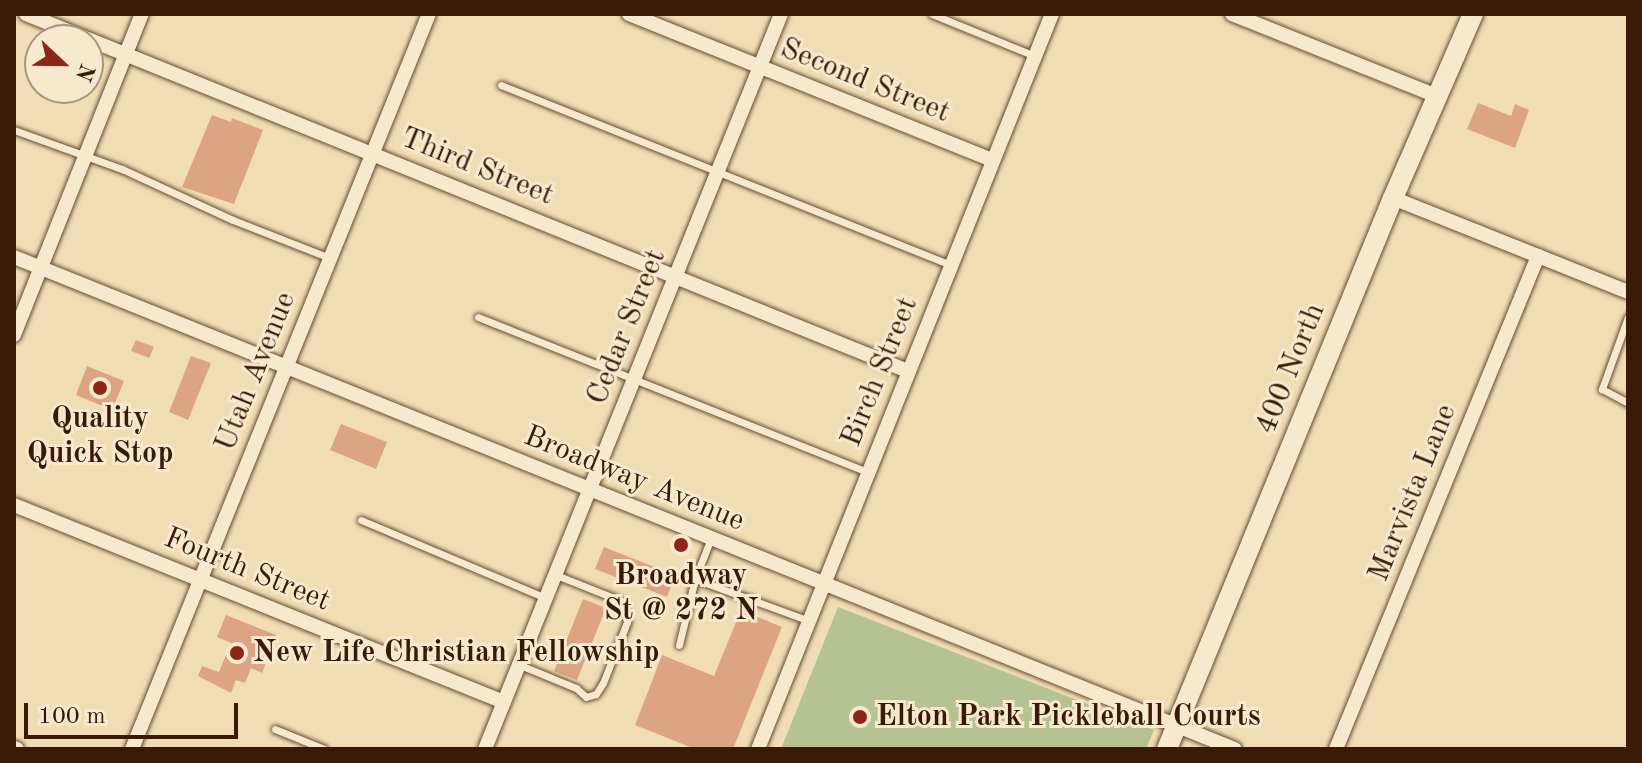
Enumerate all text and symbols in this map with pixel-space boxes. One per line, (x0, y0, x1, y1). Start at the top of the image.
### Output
north arrow (24, 24, 104, 104)
street label: Second Street (775, 31, 955, 131)
text: N (71, 60, 98, 84)
street label: Third Street (395, 120, 559, 214)
street label: Cedar Street (579, 244, 675, 410)
street label: Utah Avenue (208, 287, 304, 457)
street label: Birch Street (834, 292, 926, 452)
street label: 400 North (1249, 298, 1333, 440)
marker: Quality Quick Stop (91, 379, 109, 397)
street label: Marvista Lane (1361, 399, 1465, 587)
place label: Quality Quick Stop (27, 401, 173, 472)
street label: Broadway Avenue (518, 418, 750, 540)
street label: Fourth Street (159, 520, 335, 620)
marker: Broadway St @ 272 N (672, 536, 690, 554)
place label: Broadway St @ 272 N (604, 558, 758, 628)
place label: New Life Christian Fellowship (253, 635, 660, 671)
marker: New Life Christian Fellowship (228, 644, 246, 662)
scale bar (28, 687, 242, 737)
place label: Elton Park Pickleball Courts (876, 699, 1261, 735)
text: 100 m (38, 705, 106, 729)
marker: Elton Park Pickleball Courts (851, 708, 869, 726)

